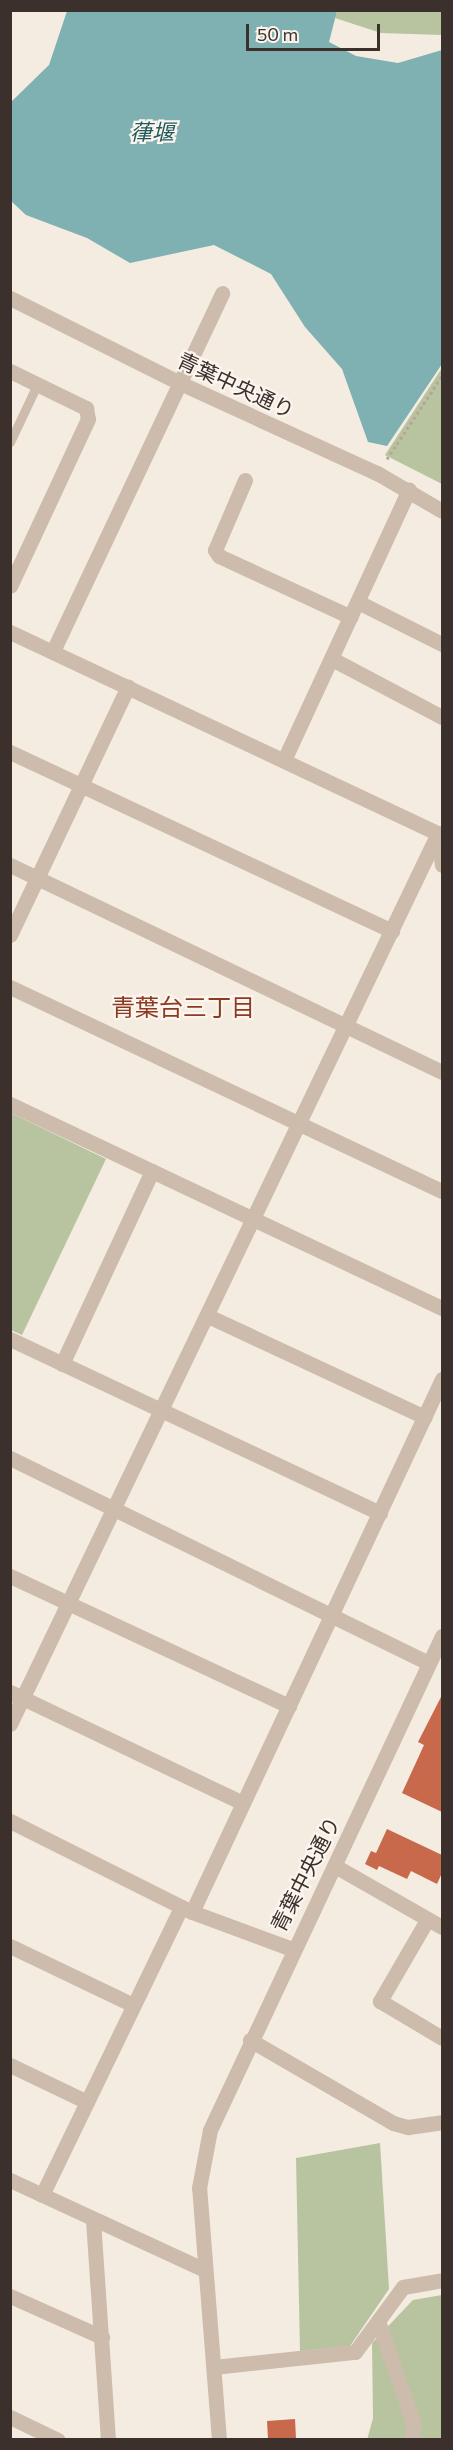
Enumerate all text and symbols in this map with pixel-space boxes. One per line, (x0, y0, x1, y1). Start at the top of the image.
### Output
scale bar (249, 12, 382, 50)
text: 50 m (257, 23, 298, 45)
water label: 葎堰 (130, 119, 174, 145)
street label: 青葉中央通り (174, 347, 298, 423)
district label: 青葉台三丁目 (111, 993, 255, 1021)
street label: 青葉中央通り (265, 1812, 345, 1936)

